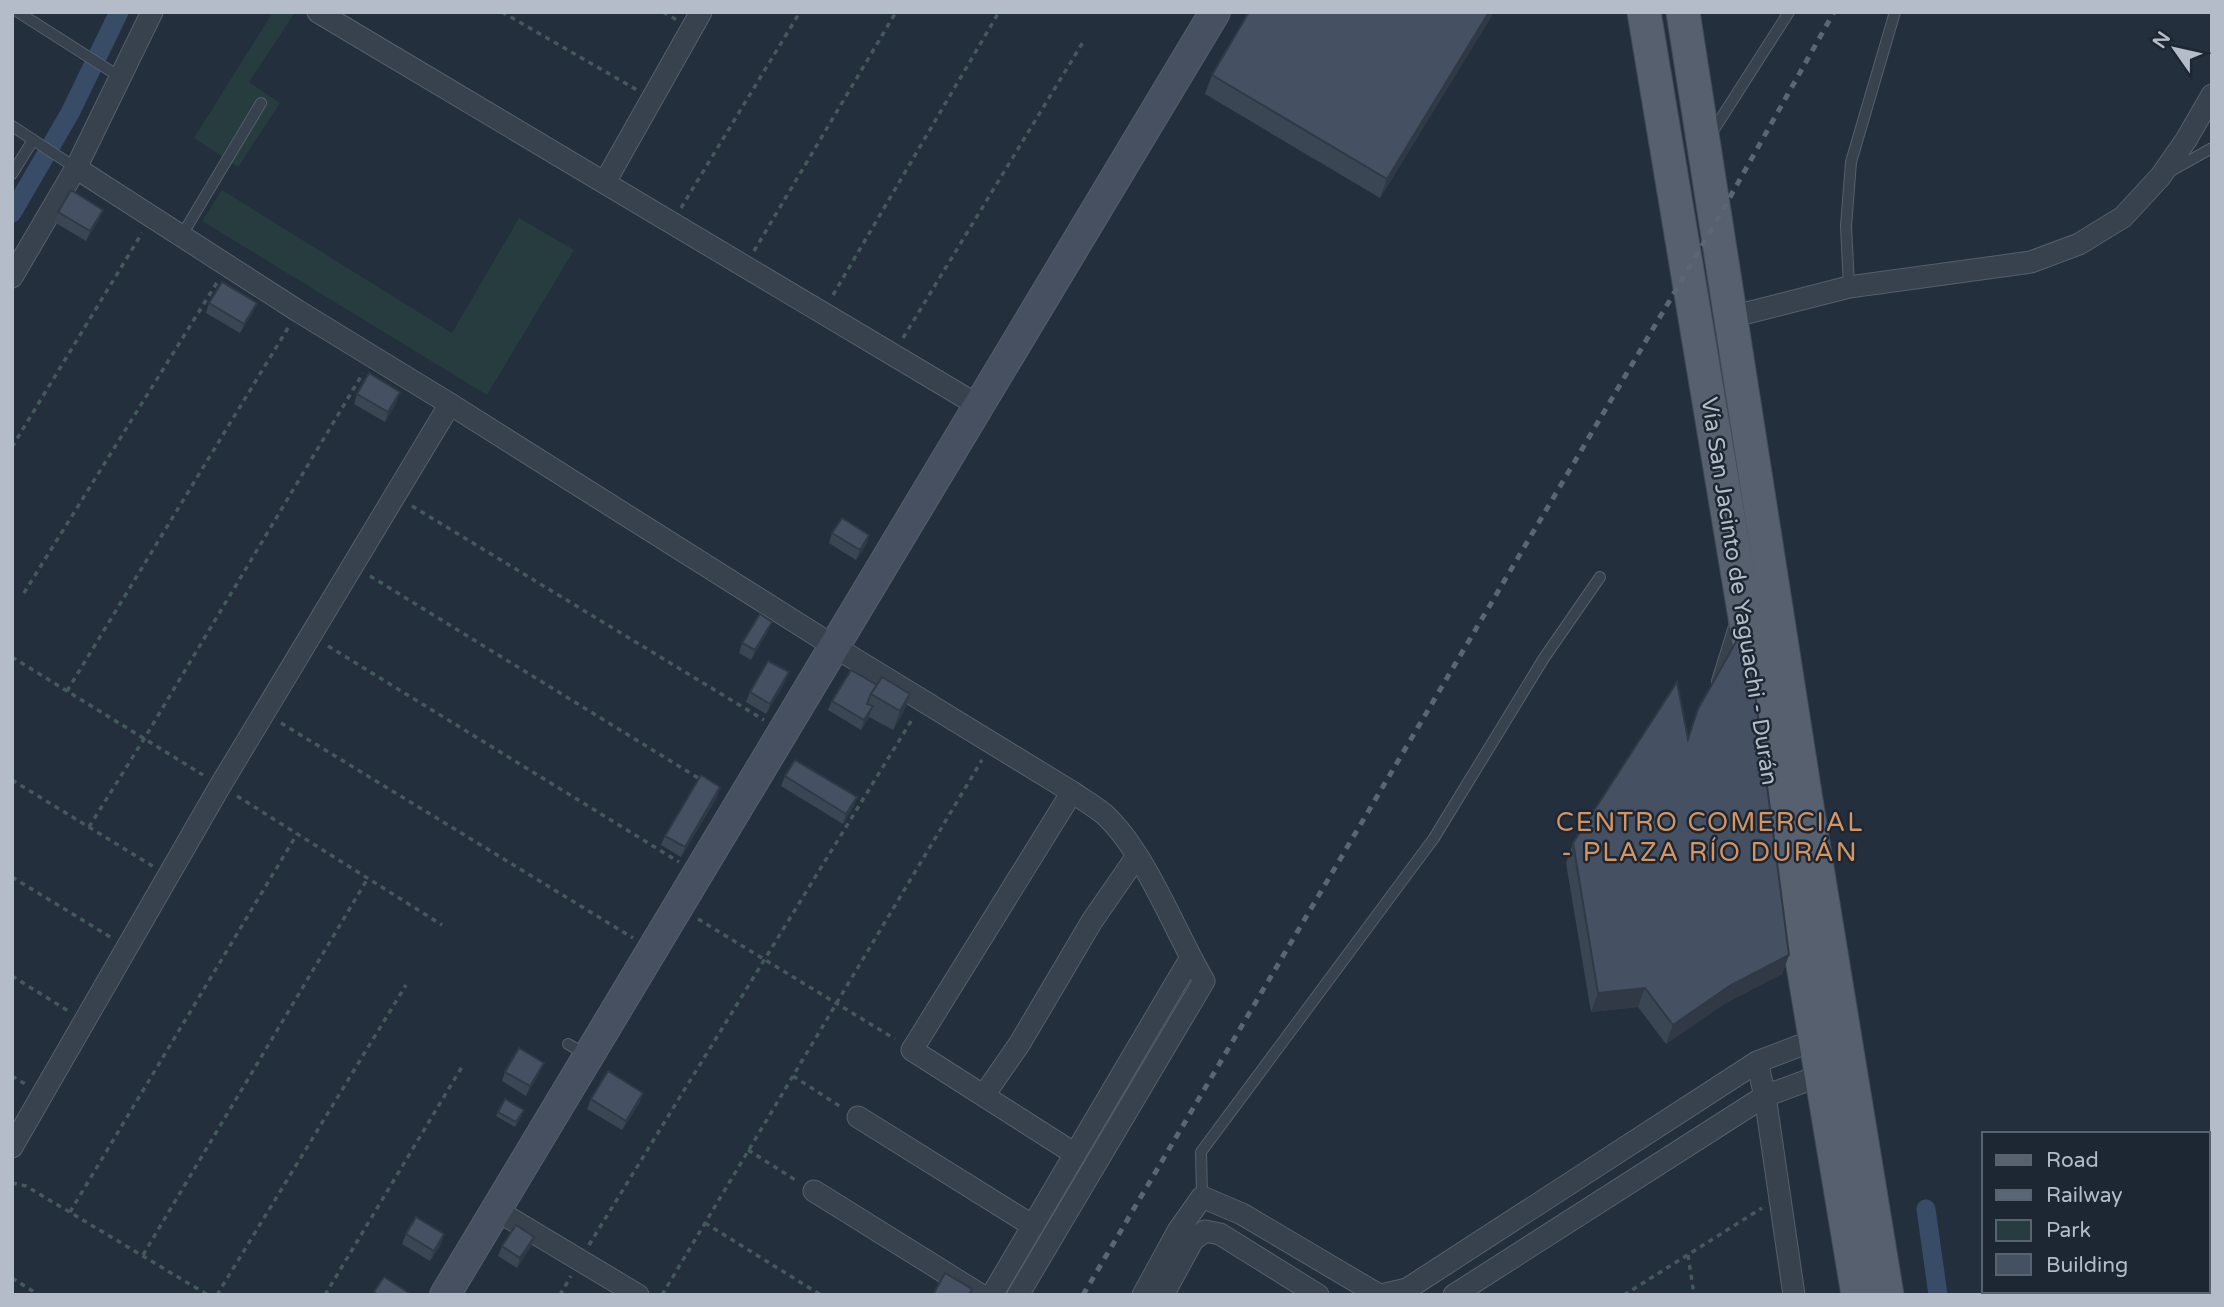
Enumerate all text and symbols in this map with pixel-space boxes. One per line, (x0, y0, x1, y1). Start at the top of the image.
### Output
north arrow (2140, 14, 2210, 84)
text: N (2148, 28, 2175, 53)
street label: Vía San Jacinto de Yaguachi - Durán (1695, 395, 1784, 787)
district label: CENTRO COMERCIAL - PLAZA RÍO DURÁN (1556, 807, 1864, 868)
legend (1982, 1132, 2210, 1293)
text: Road (2046, 1148, 2099, 1173)
text: Railway (2046, 1183, 2123, 1208)
text: Park (2046, 1218, 2091, 1243)
text: Building (2046, 1253, 2128, 1278)

